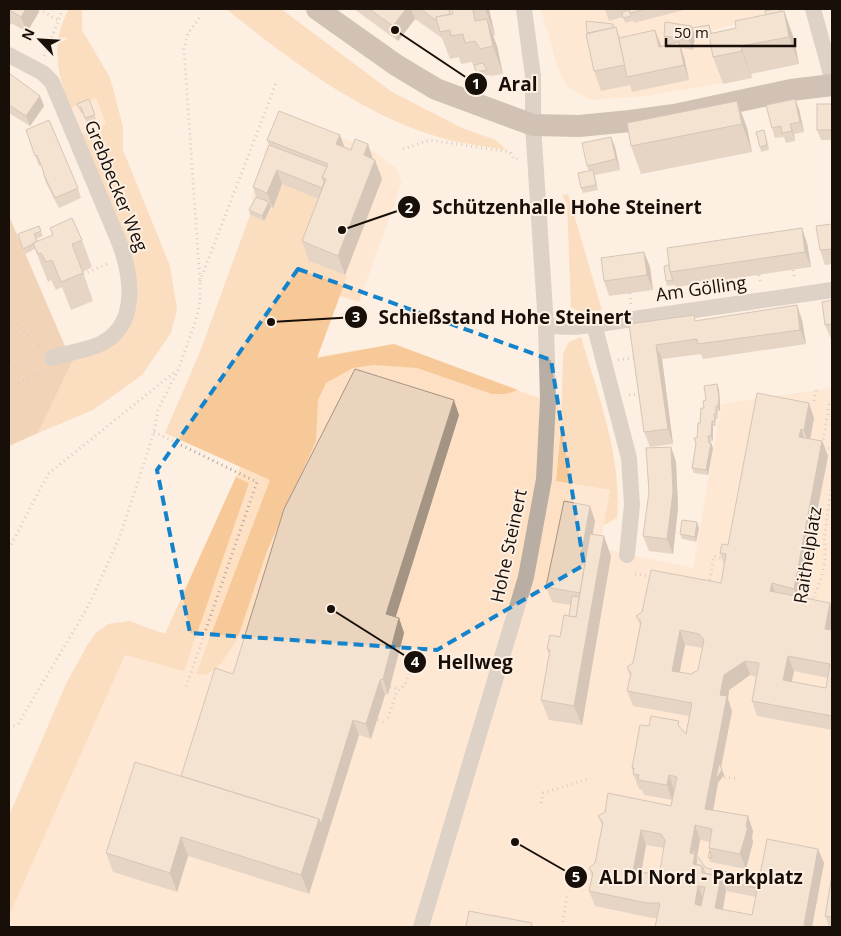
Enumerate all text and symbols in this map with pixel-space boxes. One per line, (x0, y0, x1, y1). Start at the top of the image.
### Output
north arrow (15, 15, 65, 65)
scale bar (666, 15, 795, 47)
text: 50 m (674, 22, 709, 42)
text: N (17, 25, 39, 43)
callout: Aral (463, 67, 547, 101)
text: Aral (498, 71, 538, 97)
text: 1 (472, 73, 480, 93)
street label: Grebbecker Weg (80, 117, 154, 255)
callout: Schützenhalle Hohe Steinert (397, 190, 711, 224)
text: Schützenhalle Hohe Steinert (432, 194, 702, 220)
text: 2 (405, 197, 414, 217)
street label: Am Gölling (654, 270, 748, 306)
callout: Schießstand Hohe Steinert (344, 300, 642, 334)
text: Schießstand Hohe Steinert (378, 304, 632, 330)
text: 3 (352, 306, 360, 326)
street label: Hohe Steinert (484, 487, 532, 605)
street label: Raithelplatz (787, 504, 827, 605)
callout: Hellweg (403, 645, 523, 679)
text: Hellweg (437, 649, 513, 675)
text: 4 (411, 651, 420, 671)
callout: ALDI Nord - Parkplatz (564, 860, 813, 894)
text: ALDI Nord - Parkplatz (599, 864, 803, 890)
text: 5 (572, 866, 580, 886)

